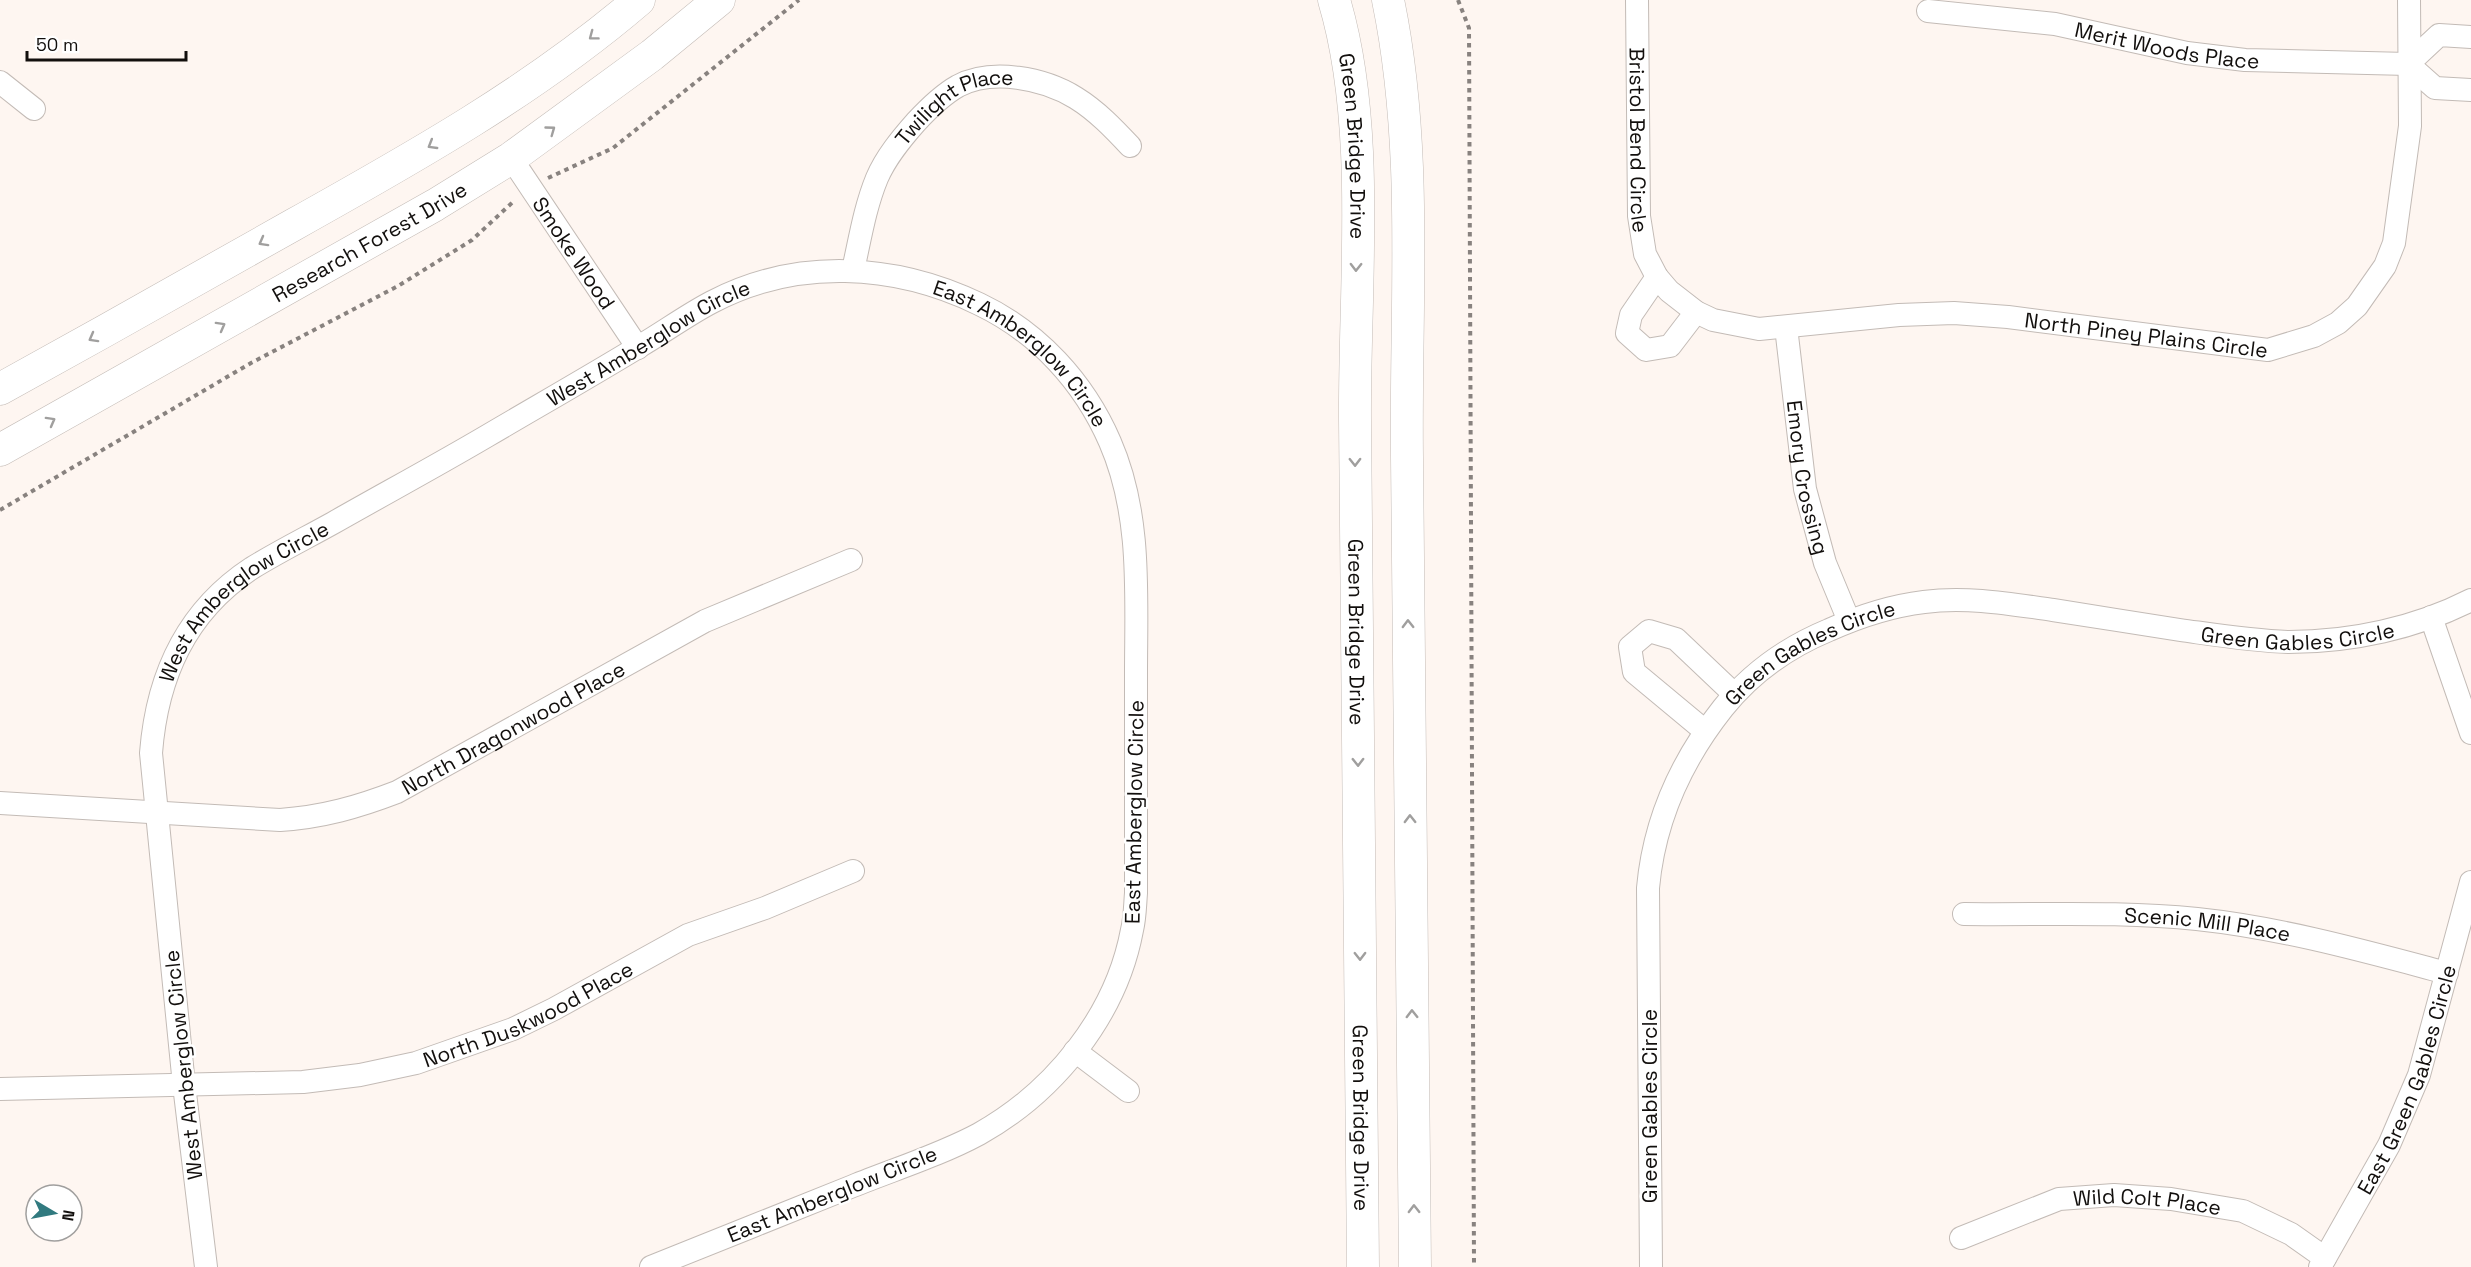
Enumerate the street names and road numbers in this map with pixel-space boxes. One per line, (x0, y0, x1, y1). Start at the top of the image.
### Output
street label: Merit Woods Place (2072, 15, 2260, 74)
street label: Bristol Bend Circle (1624, 47, 1655, 234)
street label: Green Bridge Drive (1333, 51, 1372, 239)
street label: Twilight Place (889, 63, 1014, 150)
street label: Research Forest Drive (267, 175, 472, 308)
street label: Smoke Wood (527, 191, 622, 314)
street label: West Amberglow Circle (542, 273, 754, 412)
street label: East Amberglow Circle (930, 273, 1114, 432)
street label: North Piney Plains Circle (2023, 306, 2269, 363)
street label: Emory Crossing (1781, 399, 1836, 557)
street label: West Amberglow Circle (152, 515, 333, 686)
street label: Green Bridge Drive (1343, 538, 1371, 725)
street label: Green Gables Circle (1718, 594, 1898, 711)
street label: Green Gables Circle (2199, 616, 2397, 656)
street label: North Dragonwood Place (397, 655, 630, 800)
street label: East Amberglow Circle (1119, 700, 1149, 924)
street label: Scenic Mill Place (2124, 901, 2293, 947)
street label: West Amberglow Circle (158, 949, 208, 1181)
street label: North Duskwood Place (419, 955, 637, 1073)
street label: East Green Gables Circle (2351, 962, 2462, 1199)
street label: Green Gables Circle (1636, 1009, 1663, 1203)
street label: Green Bridge Drive (1347, 1024, 1376, 1211)
street label: East Amberglow Circle (723, 1140, 941, 1248)
street label: Wild Colt Place (2072, 1181, 2223, 1221)

